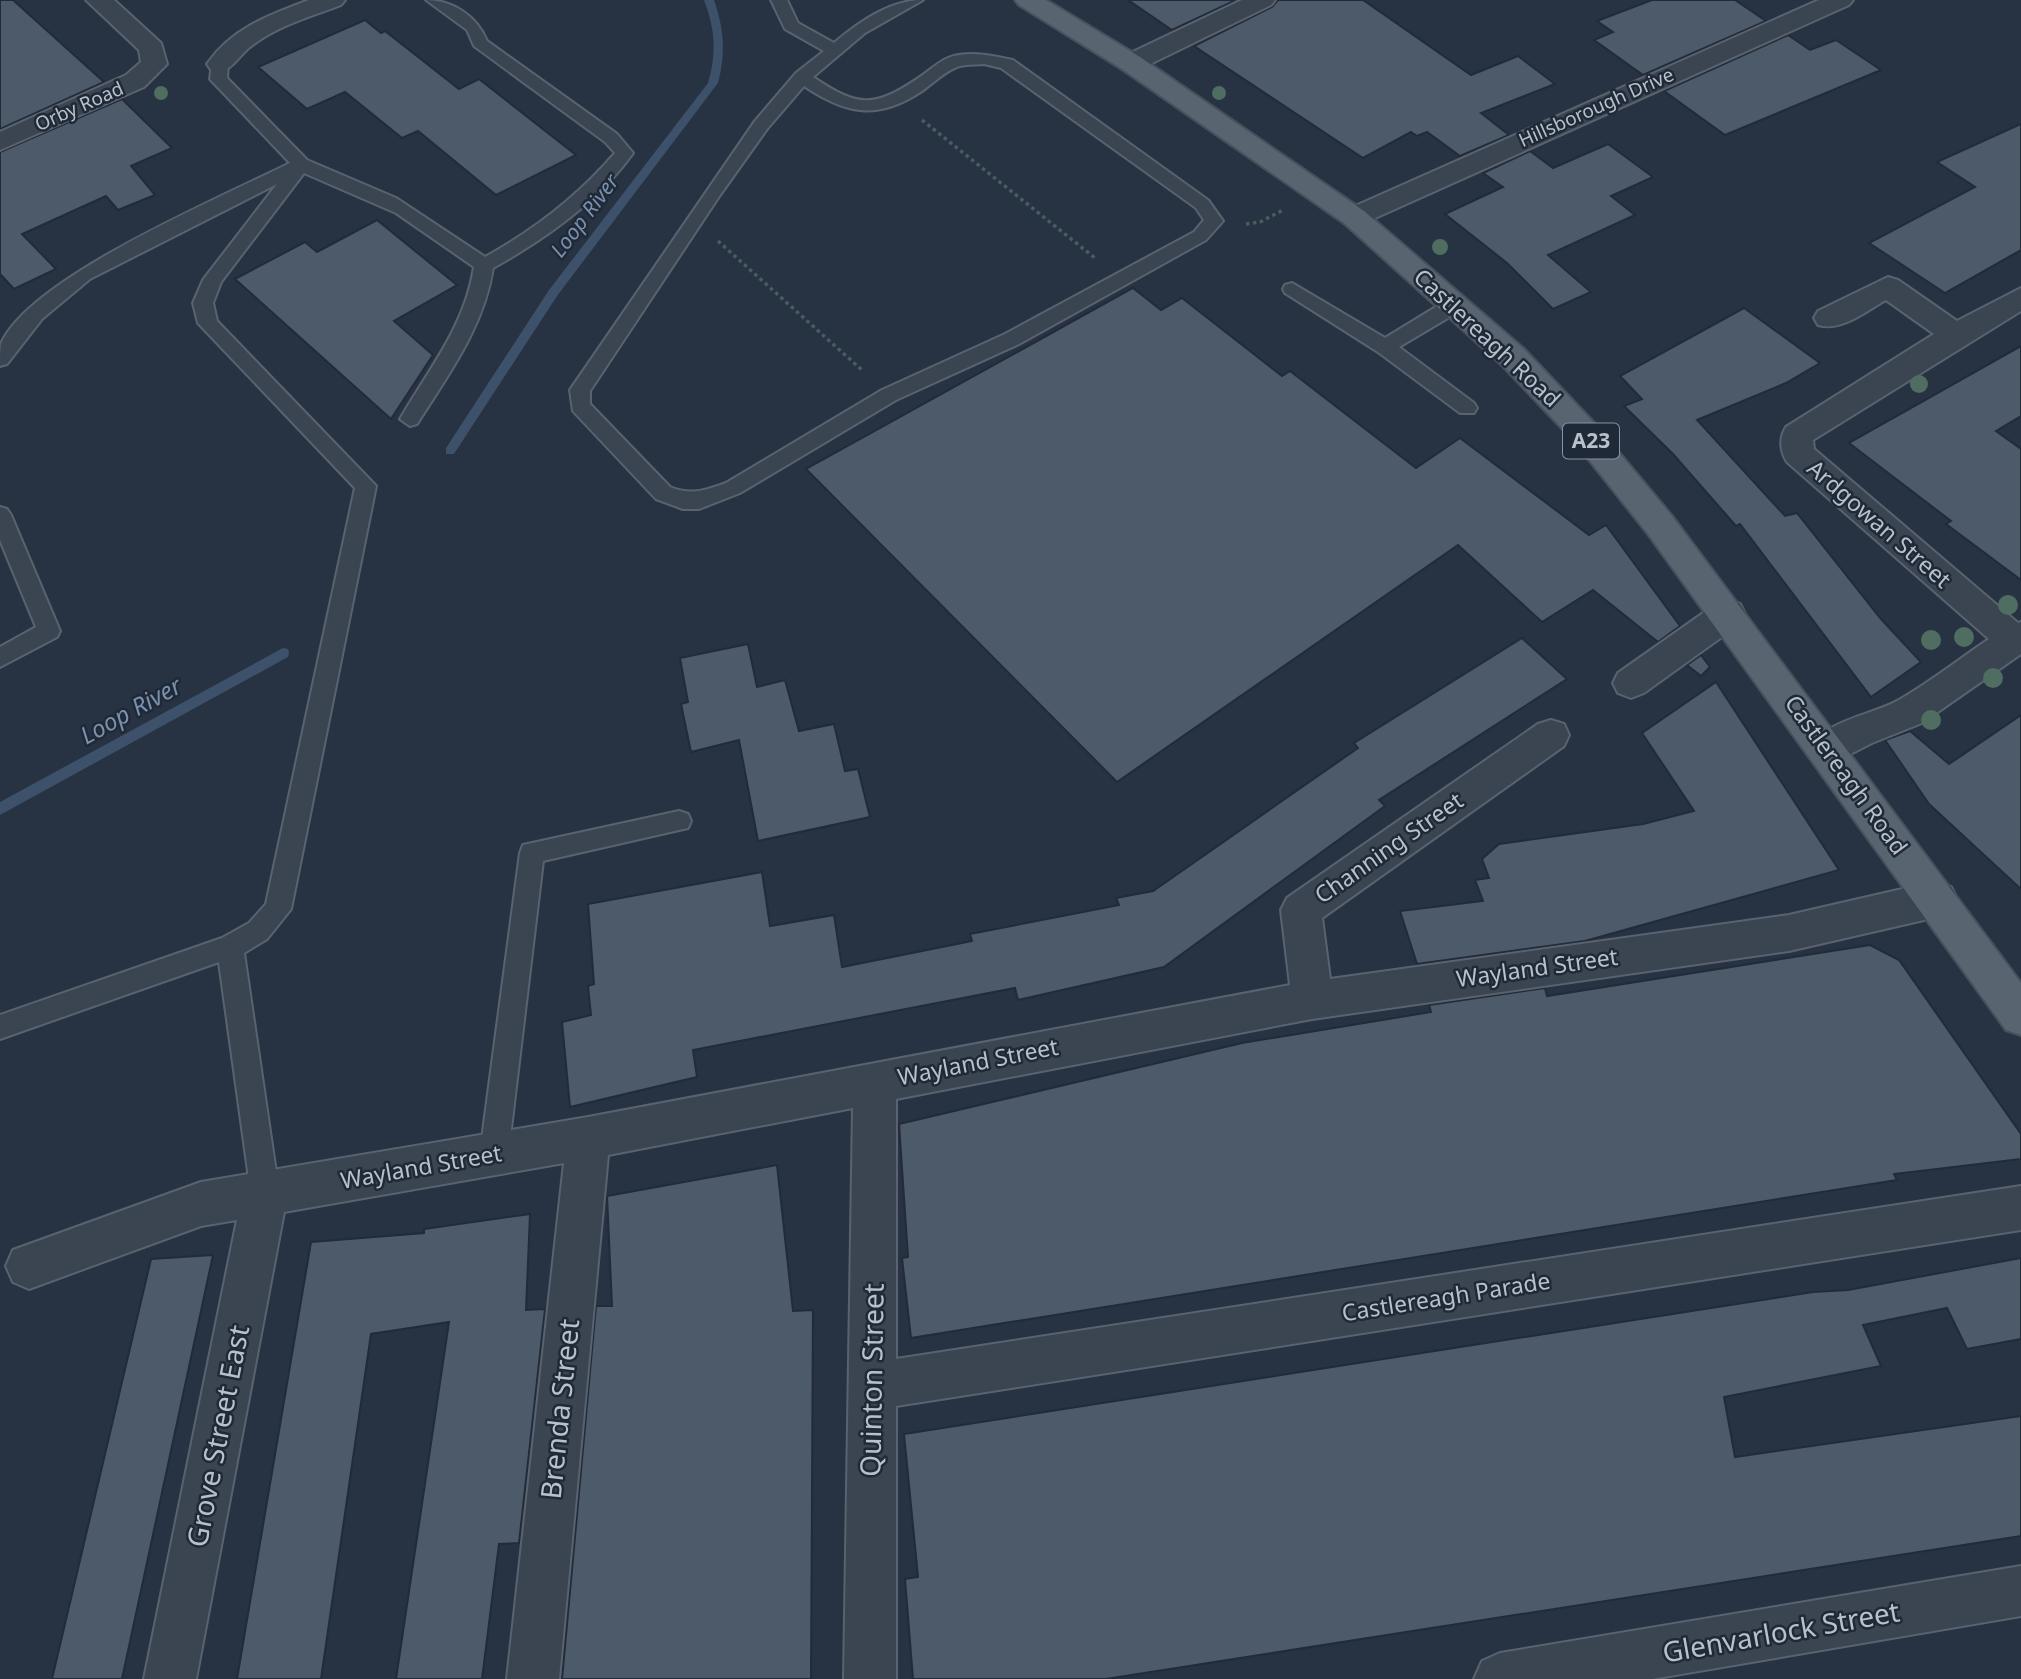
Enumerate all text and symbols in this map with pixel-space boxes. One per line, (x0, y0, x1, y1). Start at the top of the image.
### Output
street label: Hillsborough Drive (1514, 61, 1678, 153)
street label: Orby Road (31, 75, 127, 137)
water label: Loop River (544, 167, 626, 263)
street label: Castlereagh Road (1407, 261, 1568, 414)
road number: A23 (1563, 424, 1619, 458)
street label: Ardgowan Street (1801, 452, 1958, 595)
water label: Loop River (74, 668, 188, 751)
street label: Castlereagh Road (1778, 688, 1916, 861)
street label: Channing Street (1308, 784, 1469, 910)
street label: Wayland Street (1454, 940, 1620, 994)
street label: Wayland Street (895, 1030, 1061, 1092)
street label: Wayland Street (338, 1136, 504, 1196)
street label: Castlereagh Parade (1339, 1264, 1552, 1328)
street label: Quinton Street (850, 1283, 892, 1477)
street label: Brenda Street (531, 1317, 587, 1501)
street label: Grove Street East (177, 1322, 257, 1550)
street label: Glenvarlock Street (1659, 1591, 1902, 1671)

